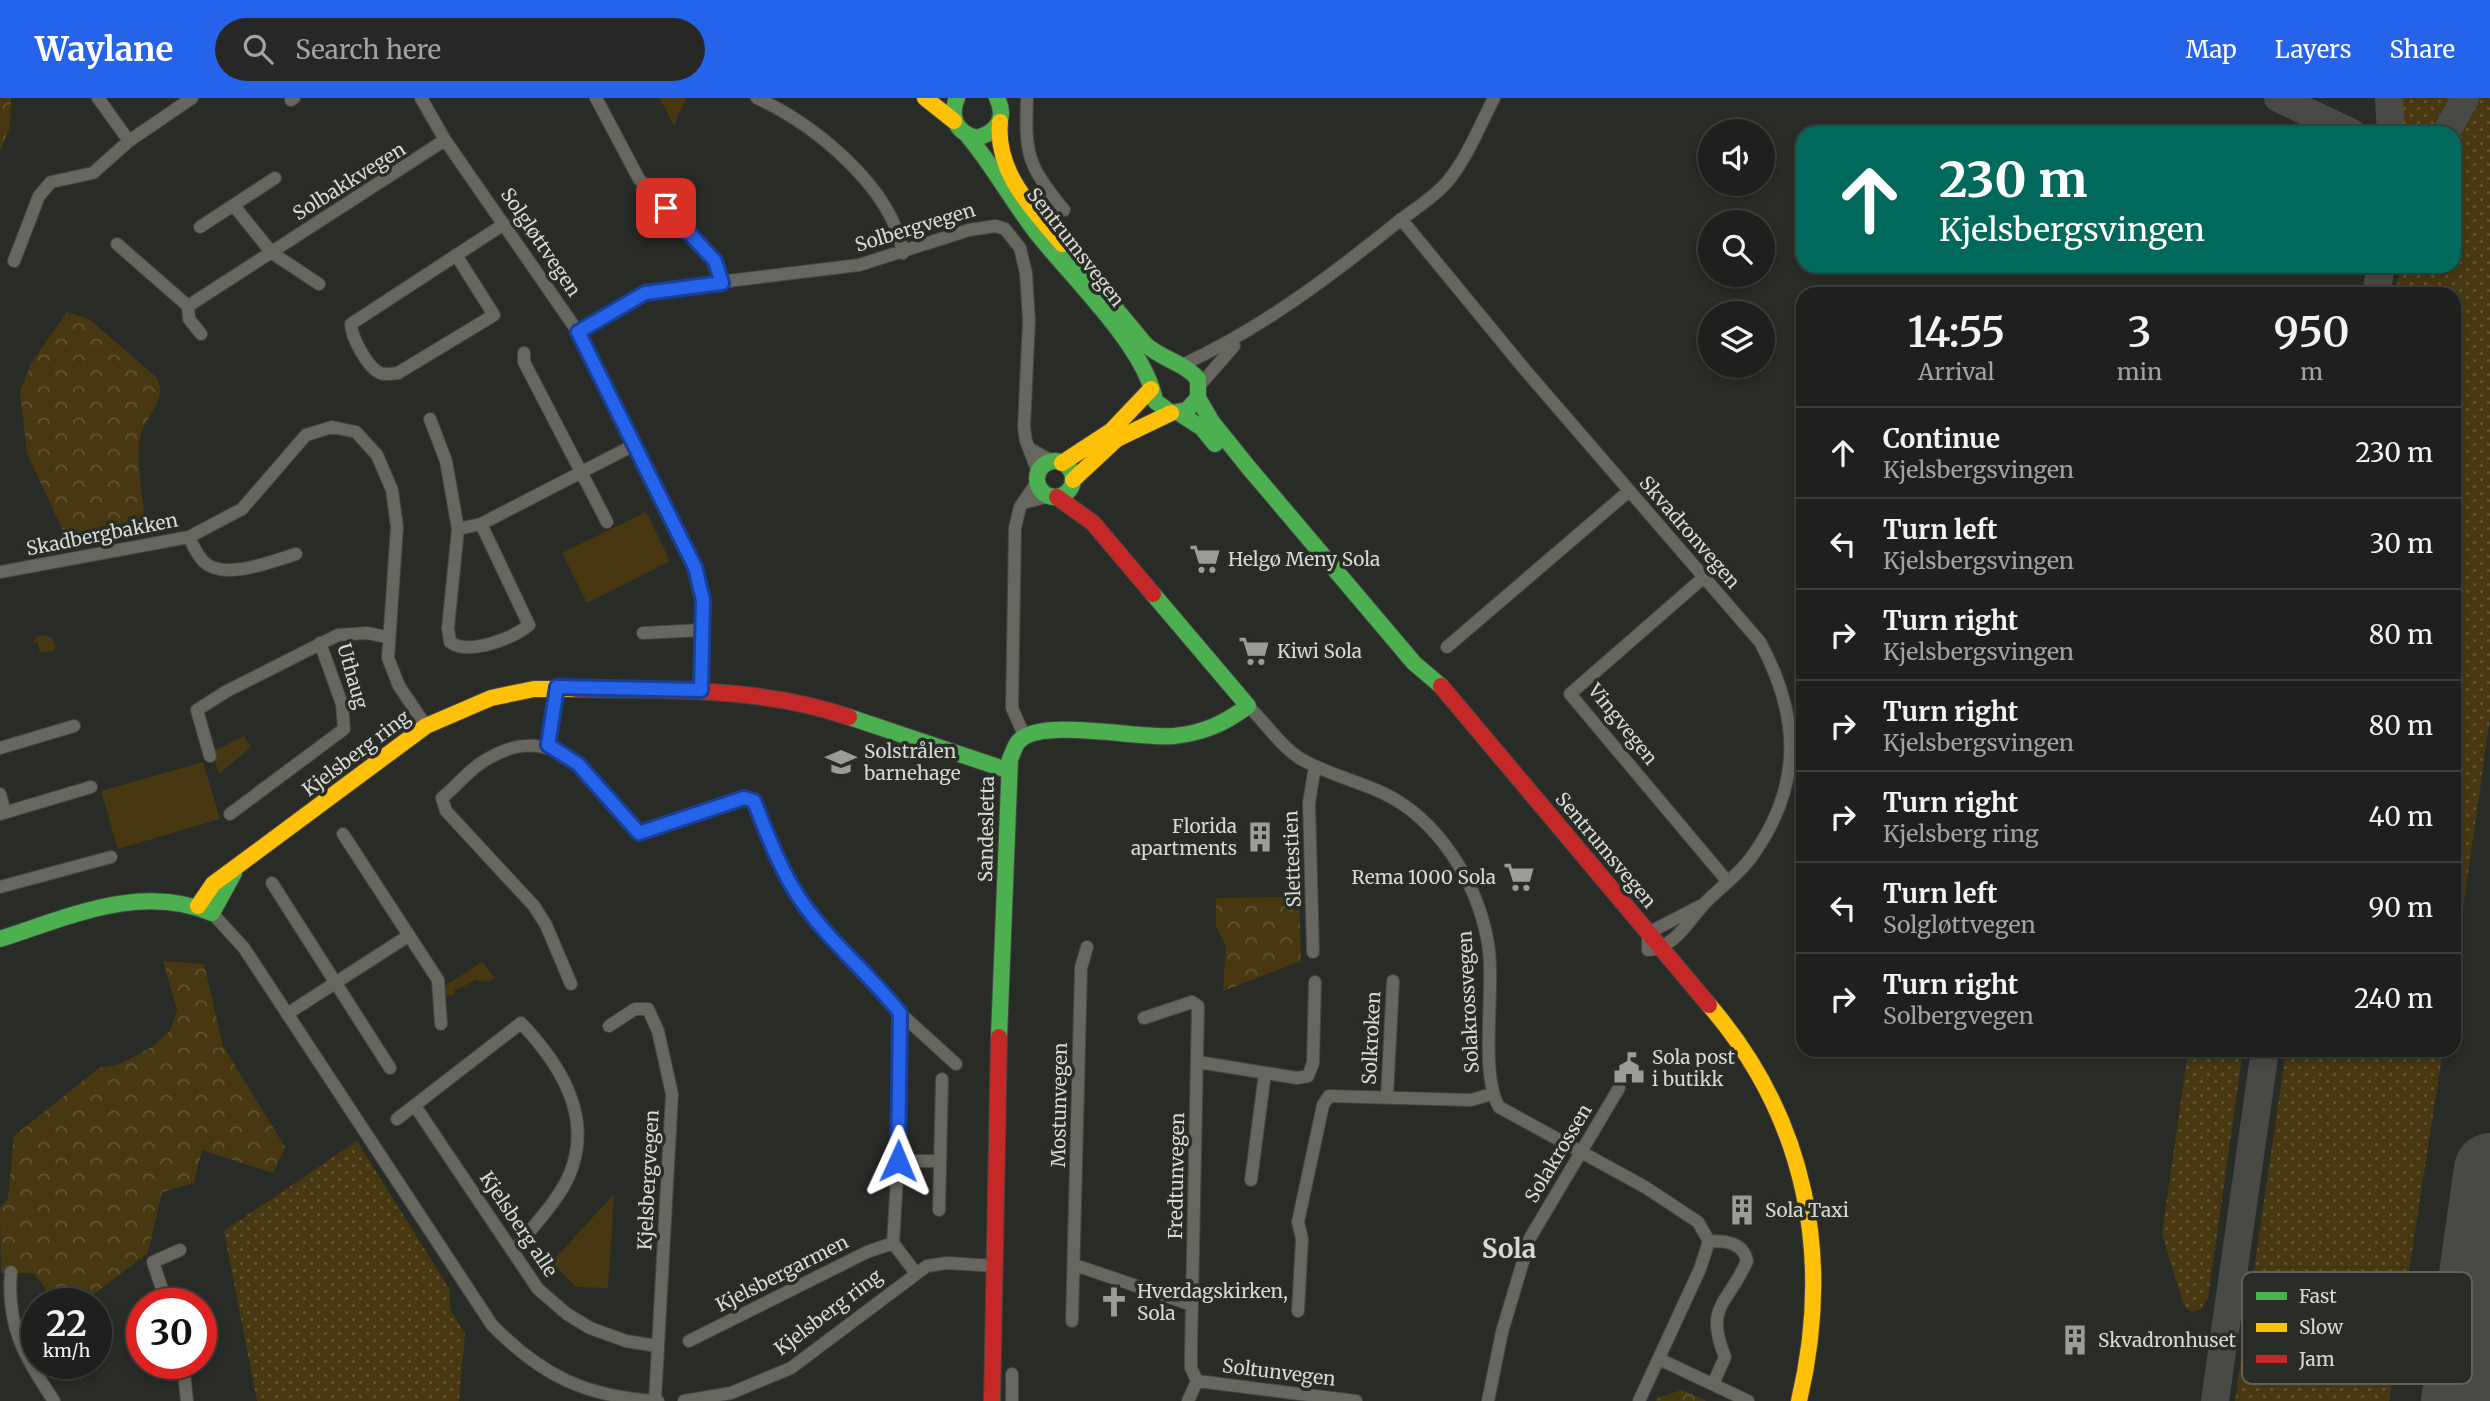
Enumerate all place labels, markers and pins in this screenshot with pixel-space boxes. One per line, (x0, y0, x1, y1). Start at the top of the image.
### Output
pin (636, 178, 696, 238)
supermarket icon: Helgø Meny Sola (1188, 542, 1222, 576)
place label: Helgø Meny Sola (1228, 547, 1380, 571)
supermarket icon: Kiwi Sola (1237, 634, 1271, 668)
place label: Kiwi Sola (1277, 639, 1362, 663)
place label: Solstrålen barnehage (863, 739, 961, 785)
school or university icon: Solstrålen barnehage (824, 745, 858, 779)
place label: Florida apartments (1131, 814, 1237, 860)
building icon: Florida apartments (1243, 820, 1277, 854)
supermarket icon: Rema 1000 Sola (1502, 860, 1536, 894)
place label: Rema 1000 Sola (1352, 865, 1496, 889)
place label: Sola post i butikk (1652, 1045, 1736, 1091)
public building icon: Sola post i butikk (1612, 1051, 1646, 1085)
building icon: Sola Taxi (1725, 1193, 1759, 1227)
place label: Sola Taxi (1765, 1198, 1849, 1222)
place label: Hverdagskirken, Sola (1137, 1279, 1288, 1325)
church icon: Hverdagskirken, Sola (1097, 1285, 1131, 1319)
building icon: Skvadronhuset (2058, 1323, 2092, 1357)
place label: Skvadronhuset (2098, 1328, 2237, 1352)

